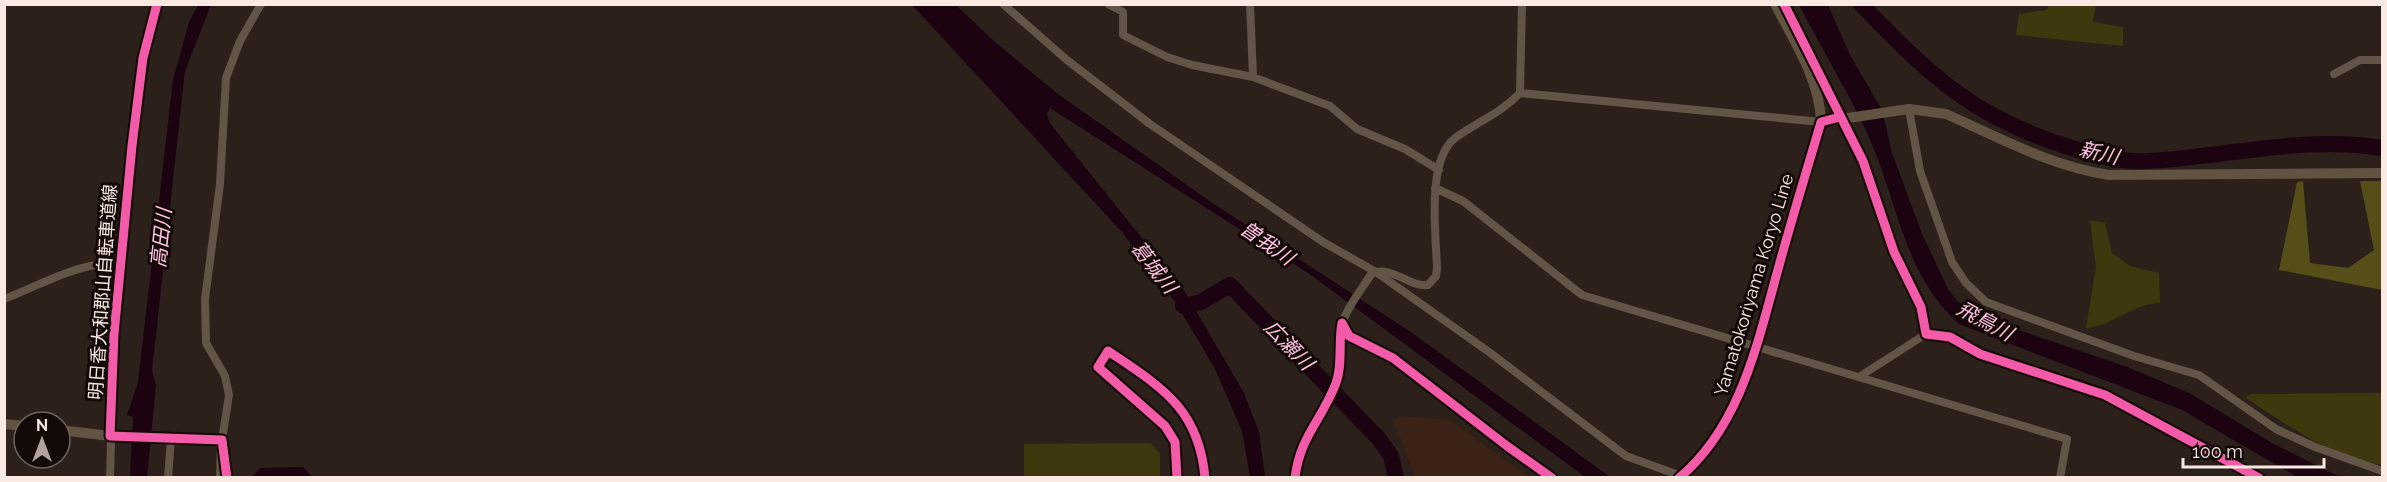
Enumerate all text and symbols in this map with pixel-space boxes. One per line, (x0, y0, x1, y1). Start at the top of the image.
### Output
water label: 新川 (2077, 137, 2123, 170)
street label: Yamatokoriyama Koryo Line (1710, 171, 1797, 399)
street label: 明日香大和郡山自転車道線 (84, 183, 121, 400)
water label: 高田川 (146, 205, 176, 269)
water label: 曽我川 (1236, 216, 1300, 271)
water label: 葛城川 (1126, 236, 1183, 300)
water label: 飛鳥川 (1953, 296, 2019, 347)
water label: 広瀬川 (1260, 315, 1320, 376)
north arrow (12, 410, 72, 470)
text: N (36, 416, 48, 435)
scale bar (2183, 431, 2324, 469)
text: 100 m (2192, 441, 2243, 462)

